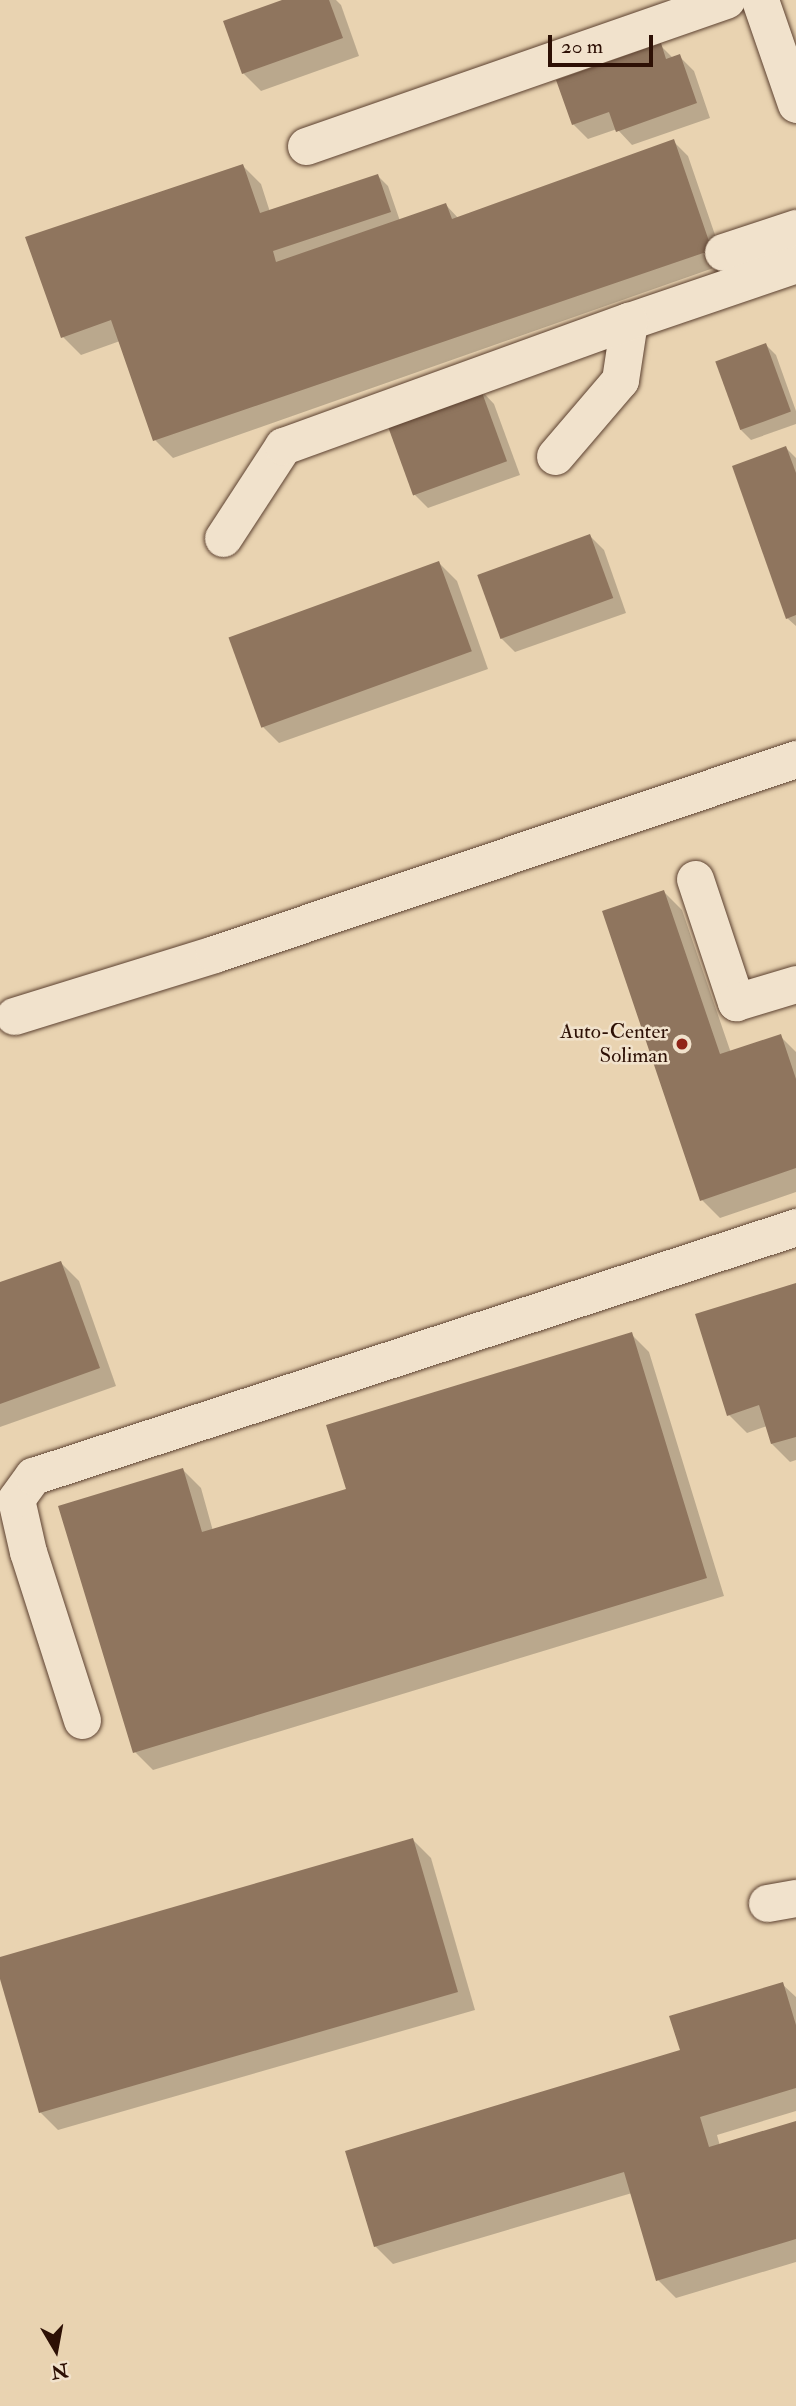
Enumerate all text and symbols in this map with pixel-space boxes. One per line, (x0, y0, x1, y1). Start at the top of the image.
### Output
scale bar (551, 21, 656, 65)
text: 20 m (561, 33, 603, 60)
place label: Auto-Center Soliman (560, 1019, 668, 1069)
marker: Auto-Center Soliman (674, 1036, 690, 1052)
north arrow (21, 2315, 91, 2385)
text: N (49, 2357, 70, 2384)

